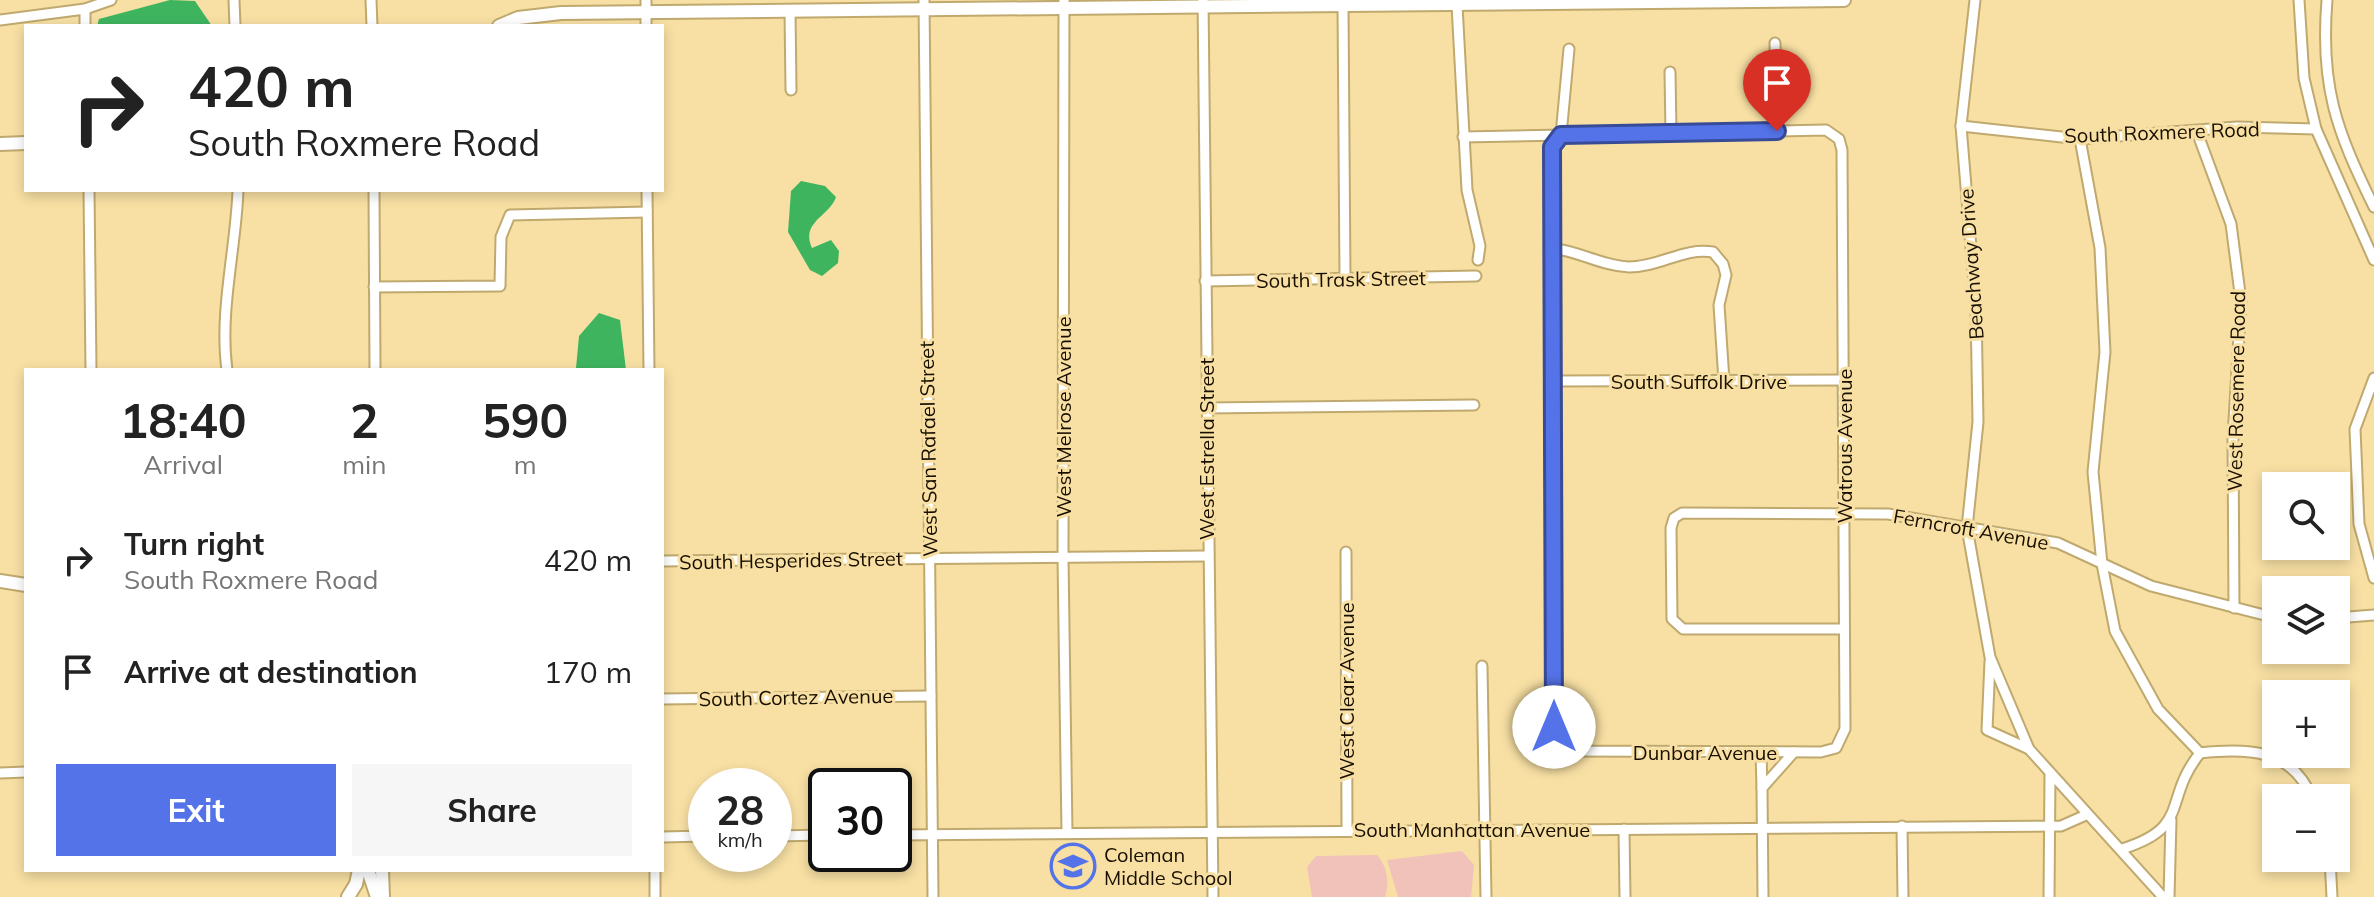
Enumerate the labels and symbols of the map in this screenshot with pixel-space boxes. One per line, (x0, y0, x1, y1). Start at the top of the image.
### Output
pin (1743, 49, 1811, 131)
street label: South Roxmere Road (2064, 116, 2260, 148)
street label: Beachway Drive (1953, 188, 1989, 340)
street label: South Trask Street (1256, 265, 1426, 293)
street label: West Rosemere Road (2222, 291, 2250, 491)
street label: West Melrose Avenue (1051, 316, 1076, 518)
street label: West San Rafael Street (914, 341, 942, 557)
street label: West Estrella Street (1194, 358, 1219, 540)
street label: South Suffolk Drive (1611, 369, 1787, 394)
street label: Watrous Avenue (1832, 369, 1857, 524)
street label: Ferncroft Avenue (1891, 503, 2051, 555)
street label: South Hesperides Street (679, 546, 903, 574)
street label: West Clear Avenue (1334, 602, 1359, 780)
street label: South Cortez Avenue (699, 683, 893, 711)
position arrow (1512, 685, 1596, 769)
street label: Dunbar Avenue (1633, 740, 1777, 765)
speed limit sign: 30 (808, 768, 912, 872)
street label: South Manhattan Avenue (1354, 817, 1590, 842)
school or university icon: Coleman Middle School (1049, 842, 1097, 890)
place label: Coleman Middle School (1104, 842, 1232, 890)

